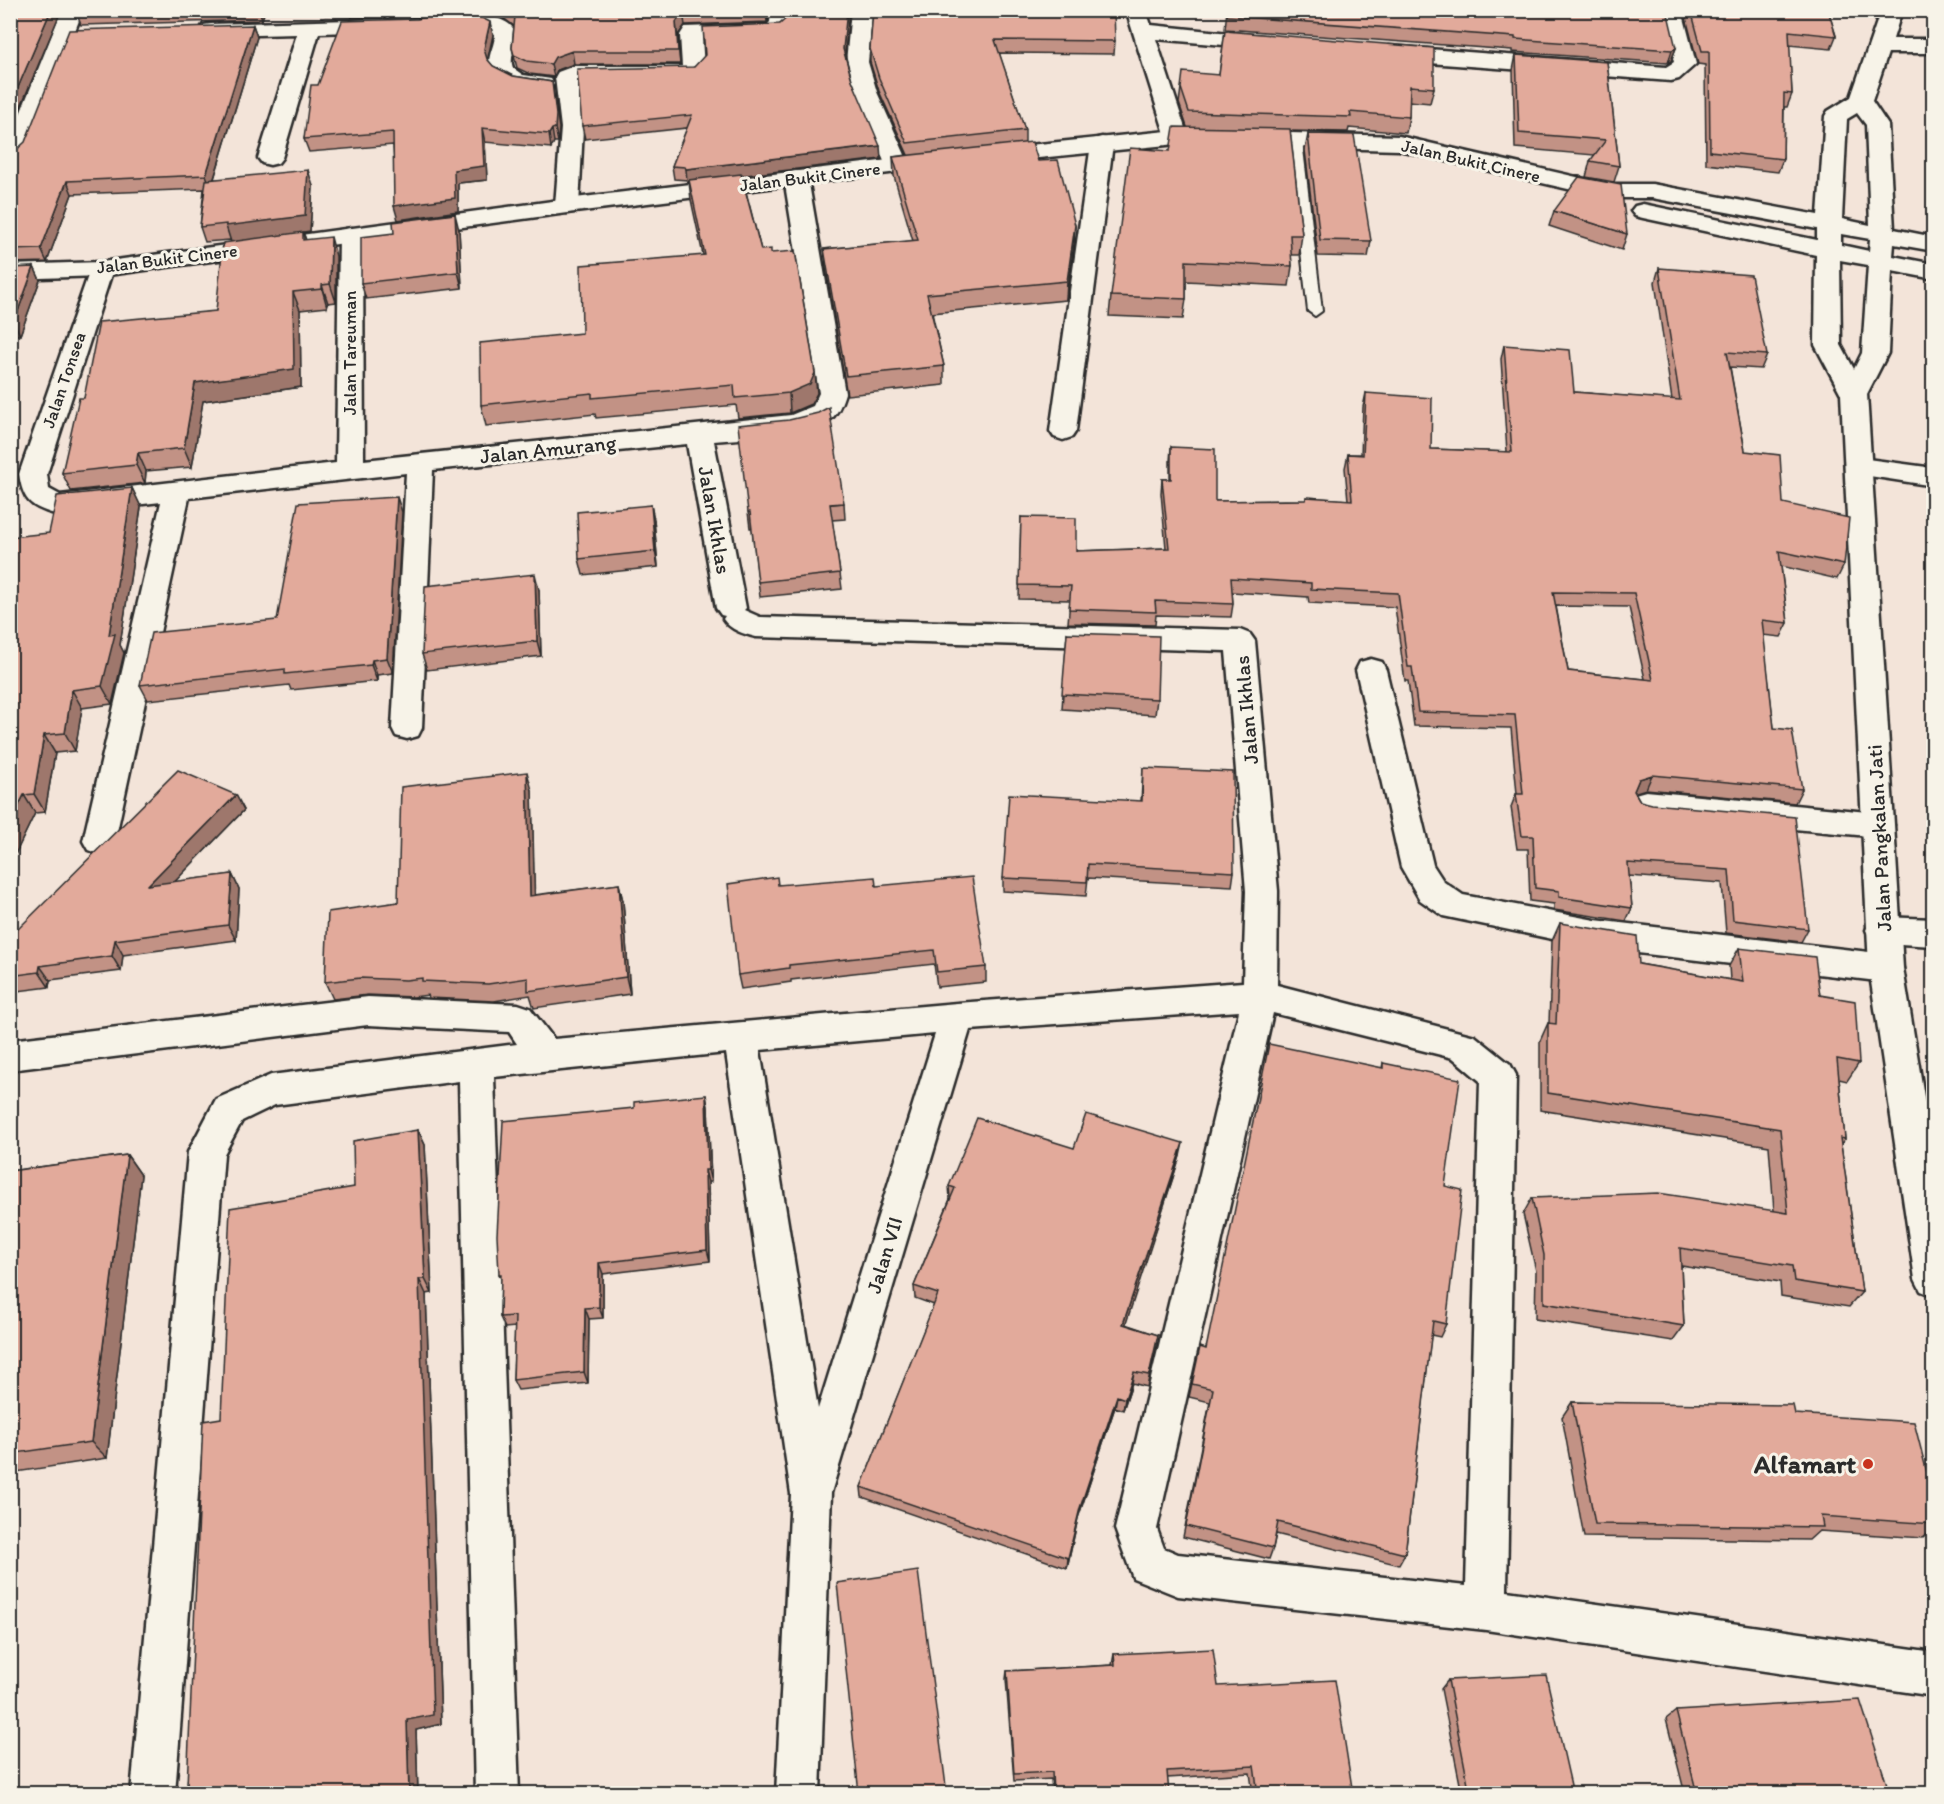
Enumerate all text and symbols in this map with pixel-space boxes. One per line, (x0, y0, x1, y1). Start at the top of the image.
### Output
street label: Jalan Bukit Cinere (1399, 134, 1543, 188)
street label: Jalan Bukit Cinere (738, 157, 882, 197)
street label: Jalan Bukit Cinere (95, 239, 239, 279)
street label: Jalan Tareuman (339, 290, 361, 415)
street label: Jalan Tonsea (37, 329, 91, 431)
street label: Jalan Amurang (479, 429, 618, 469)
street label: Jalan Ikhlas (693, 464, 737, 576)
street label: Jalan Ikhlas (1229, 654, 1263, 766)
street label: Jalan Pangkalan Jati (1862, 744, 1896, 932)
street label: Jalan VII (861, 1214, 907, 1296)
place label: Alfamart (1753, 1448, 1856, 1480)
marker: Alfamart (1861, 1457, 1875, 1471)

